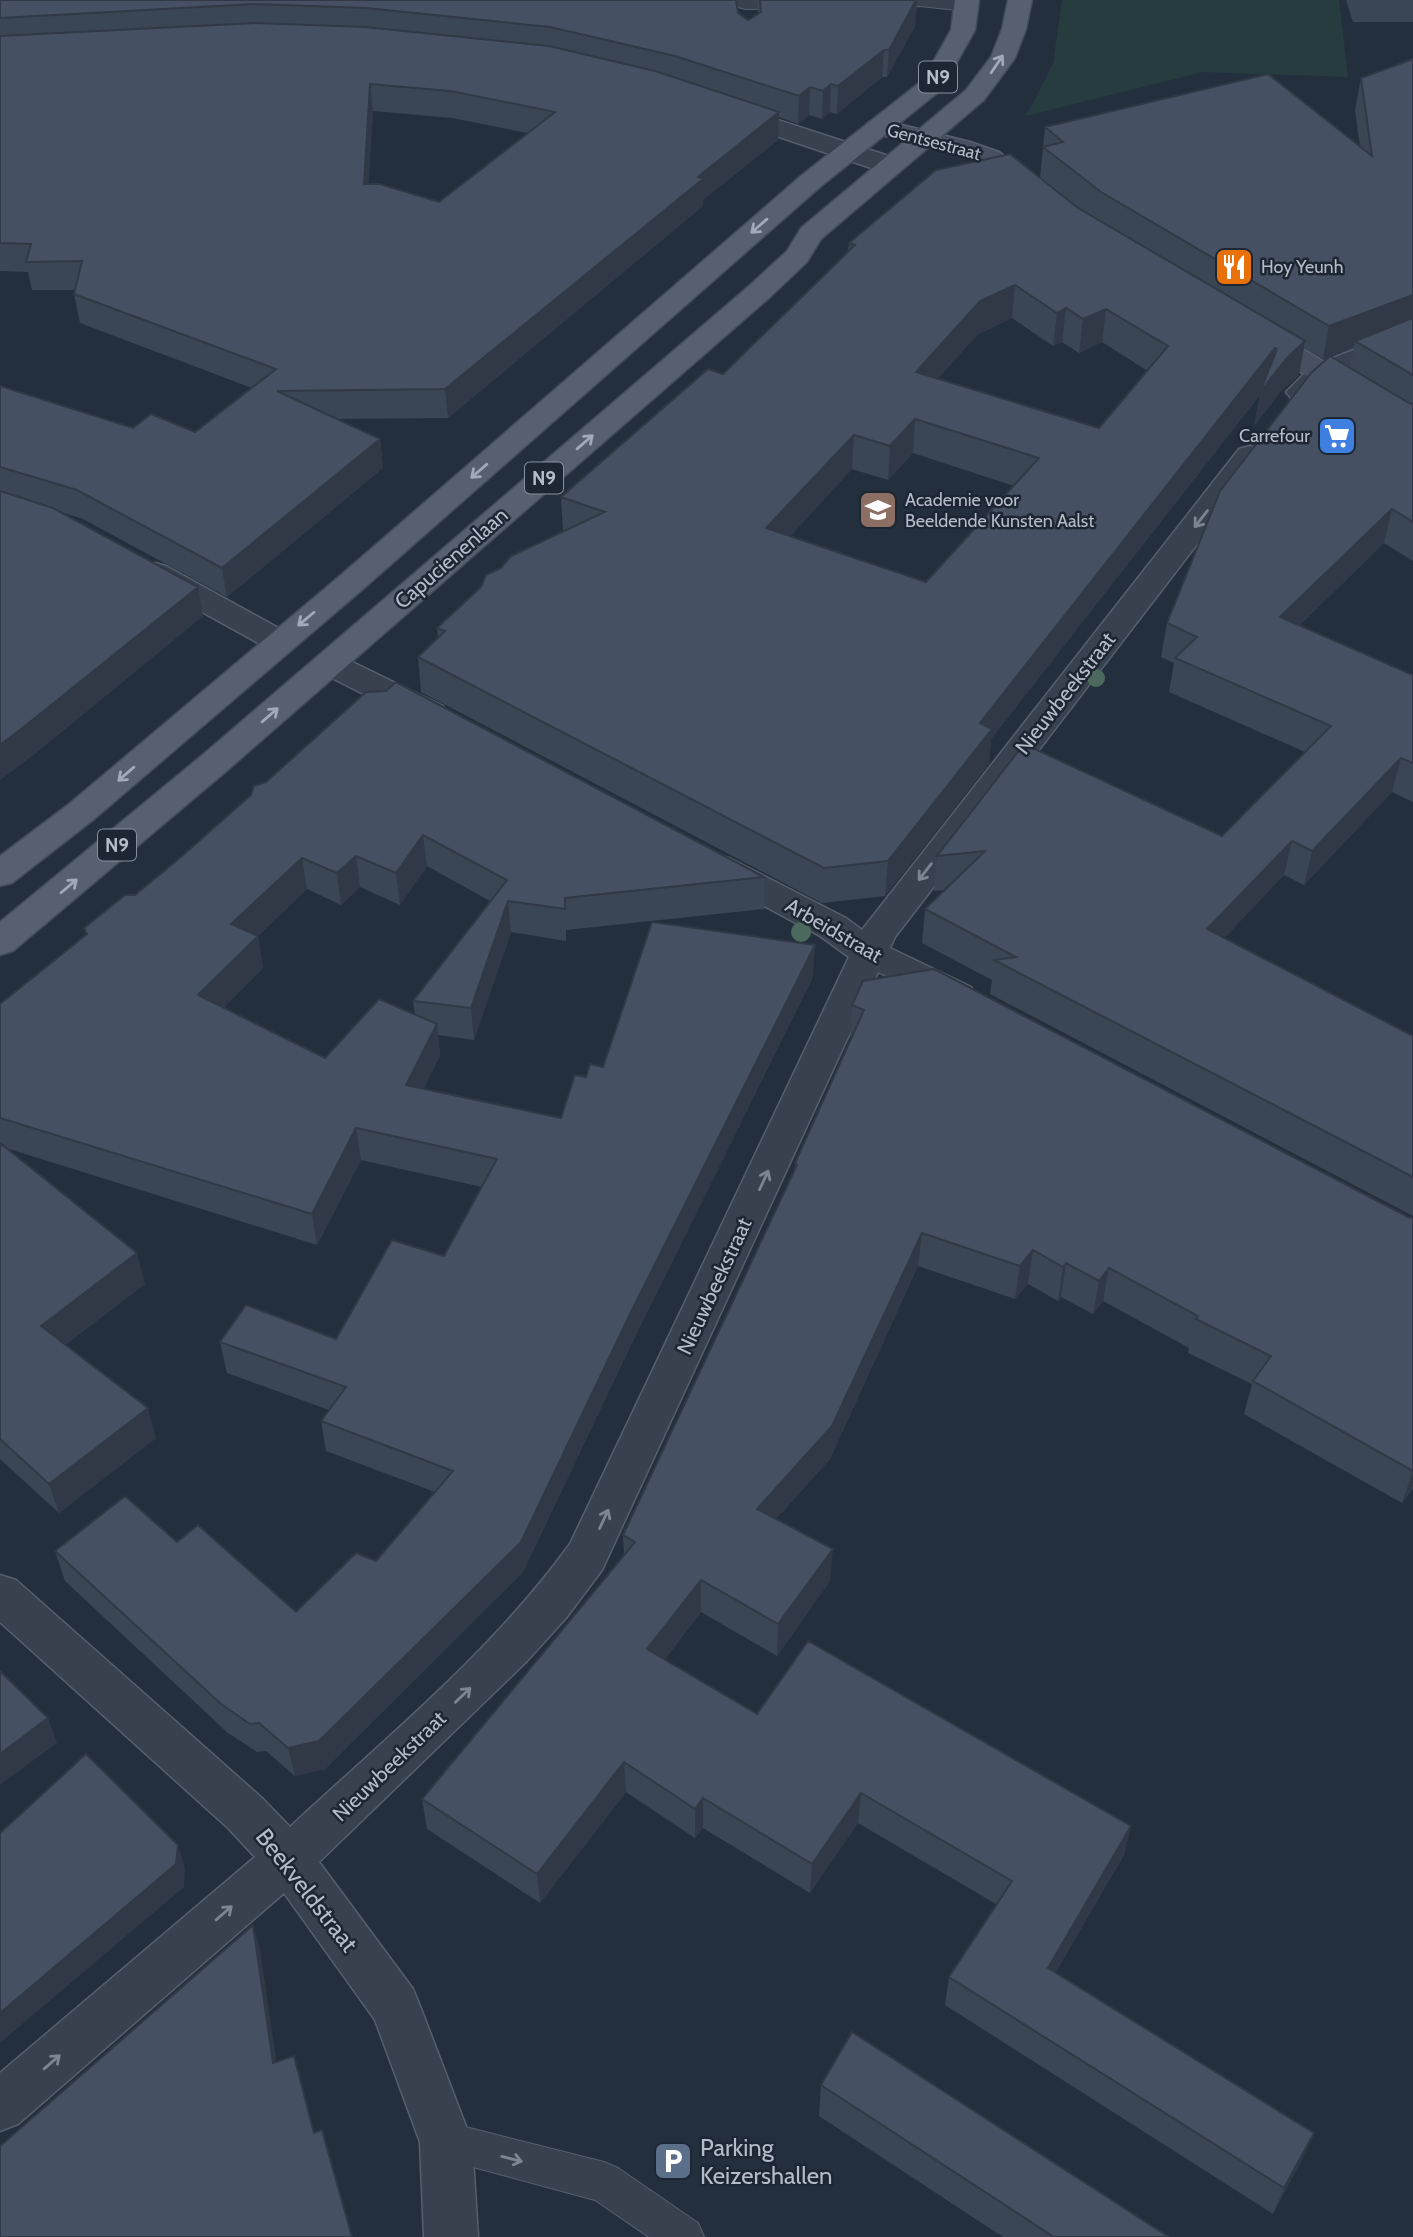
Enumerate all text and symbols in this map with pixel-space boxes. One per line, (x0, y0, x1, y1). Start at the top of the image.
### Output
one-way arrow (990, 55, 1005, 74)
road number: N9 (919, 61, 957, 92)
street label: Gentsestraat (885, 119, 983, 165)
one-way arrow (750, 218, 768, 234)
restaurant icon: Hoy Yeunh (1213, 246, 1255, 288)
place label: Hoy Yeunh (1261, 256, 1343, 278)
supermarket icon: Carrefour (1316, 415, 1358, 457)
place label: Carrefour (1239, 425, 1310, 447)
one-way arrow (576, 434, 594, 450)
one-way arrow (470, 463, 488, 479)
road number: N9 (525, 463, 563, 494)
school or university icon: Academie voor Beeldende Kunsten Aalst (857, 489, 899, 531)
place label: Academie voor Beeldende Kunsten Aalst (905, 489, 1094, 532)
street label: Capucienenlaan (389, 502, 513, 614)
one-way arrow (1193, 509, 1208, 528)
one-way arrow (298, 612, 316, 627)
street label: Nieuwbeekstraat (1010, 627, 1120, 759)
one-way arrow (260, 707, 278, 723)
one-way arrow (117, 766, 135, 782)
road number: N9 (98, 830, 136, 860)
one-way arrow (918, 863, 933, 881)
one-way arrow (59, 878, 77, 893)
street label: Arbeidstraat (781, 892, 887, 968)
one-way arrow (758, 1170, 771, 1191)
street label: Nieuwbeekstraat (671, 1214, 757, 1358)
one-way arrow (598, 1509, 611, 1530)
one-way arrow (454, 1686, 471, 1703)
street label: Nieuwbeekstraat (327, 1706, 451, 1826)
street label: Beekveldstraat (250, 1822, 364, 1958)
one-way arrow (215, 1905, 233, 1921)
one-way arrow (42, 2054, 60, 2070)
place label: Parking Keizershallen (700, 2133, 832, 2190)
parking icon: Parking Keizershallen (652, 2140, 694, 2182)
one-way arrow (500, 2153, 523, 2166)

